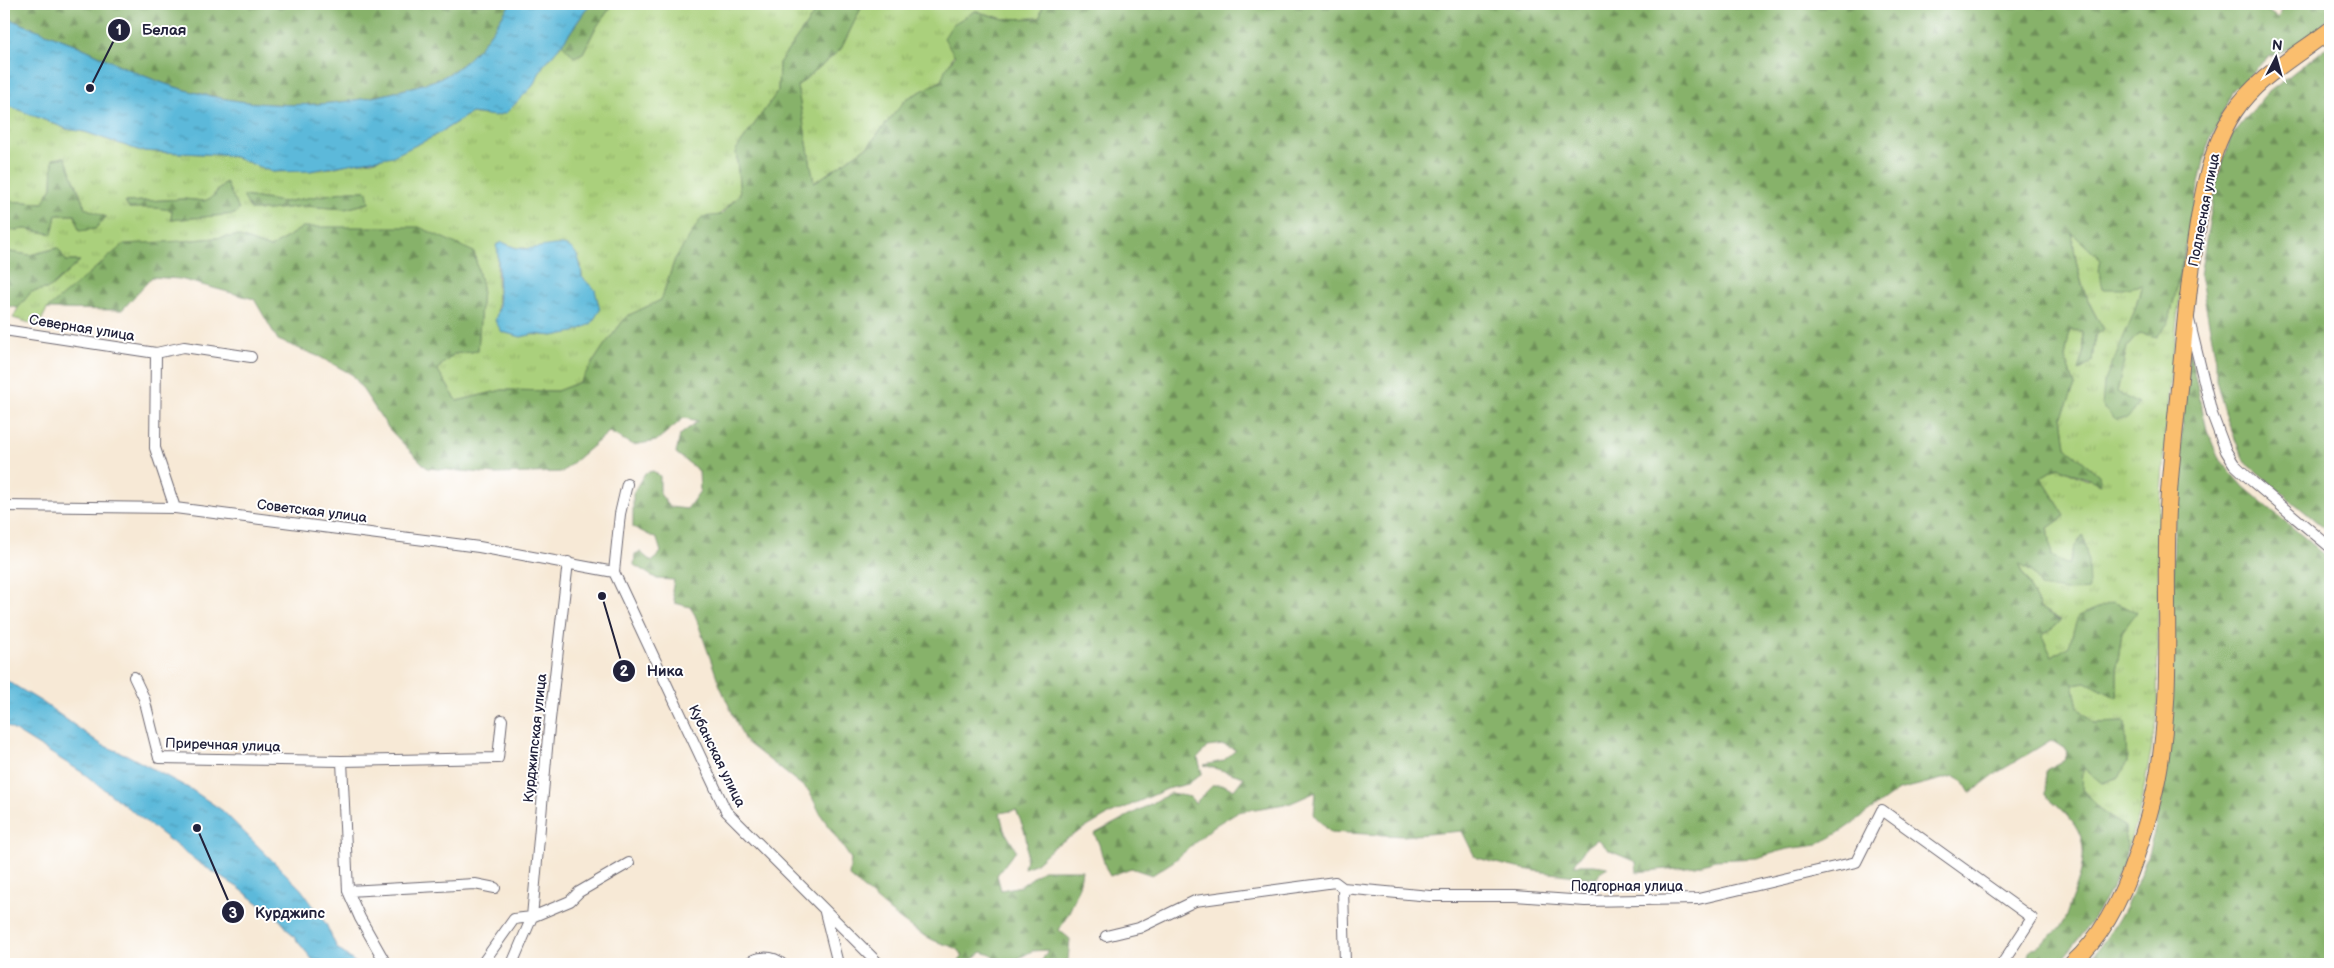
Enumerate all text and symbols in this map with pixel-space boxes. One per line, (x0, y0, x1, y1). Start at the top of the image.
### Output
callout: Белая (107, 15, 197, 45)
text: 1 (116, 21, 122, 40)
text: Белая (142, 21, 186, 40)
north arrow (2252, 32, 2302, 82)
text: N (2271, 37, 2283, 55)
street label: Подлесная улица (2185, 151, 2223, 268)
street label: Северная улица (28, 311, 137, 345)
street label: Советская улица (256, 496, 369, 526)
callout: Ника (611, 656, 693, 686)
text: 2 (620, 662, 629, 681)
text: Ника (647, 662, 684, 681)
street label: Курджипская улица (520, 672, 550, 803)
street label: Кубанская улица (685, 702, 750, 811)
street label: Приречная улица (165, 734, 282, 756)
street label: Подгорная улица (1571, 878, 1684, 895)
callout: Курджипс (220, 897, 335, 927)
text: 3 (229, 904, 238, 923)
text: Курджипс (255, 904, 325, 923)

